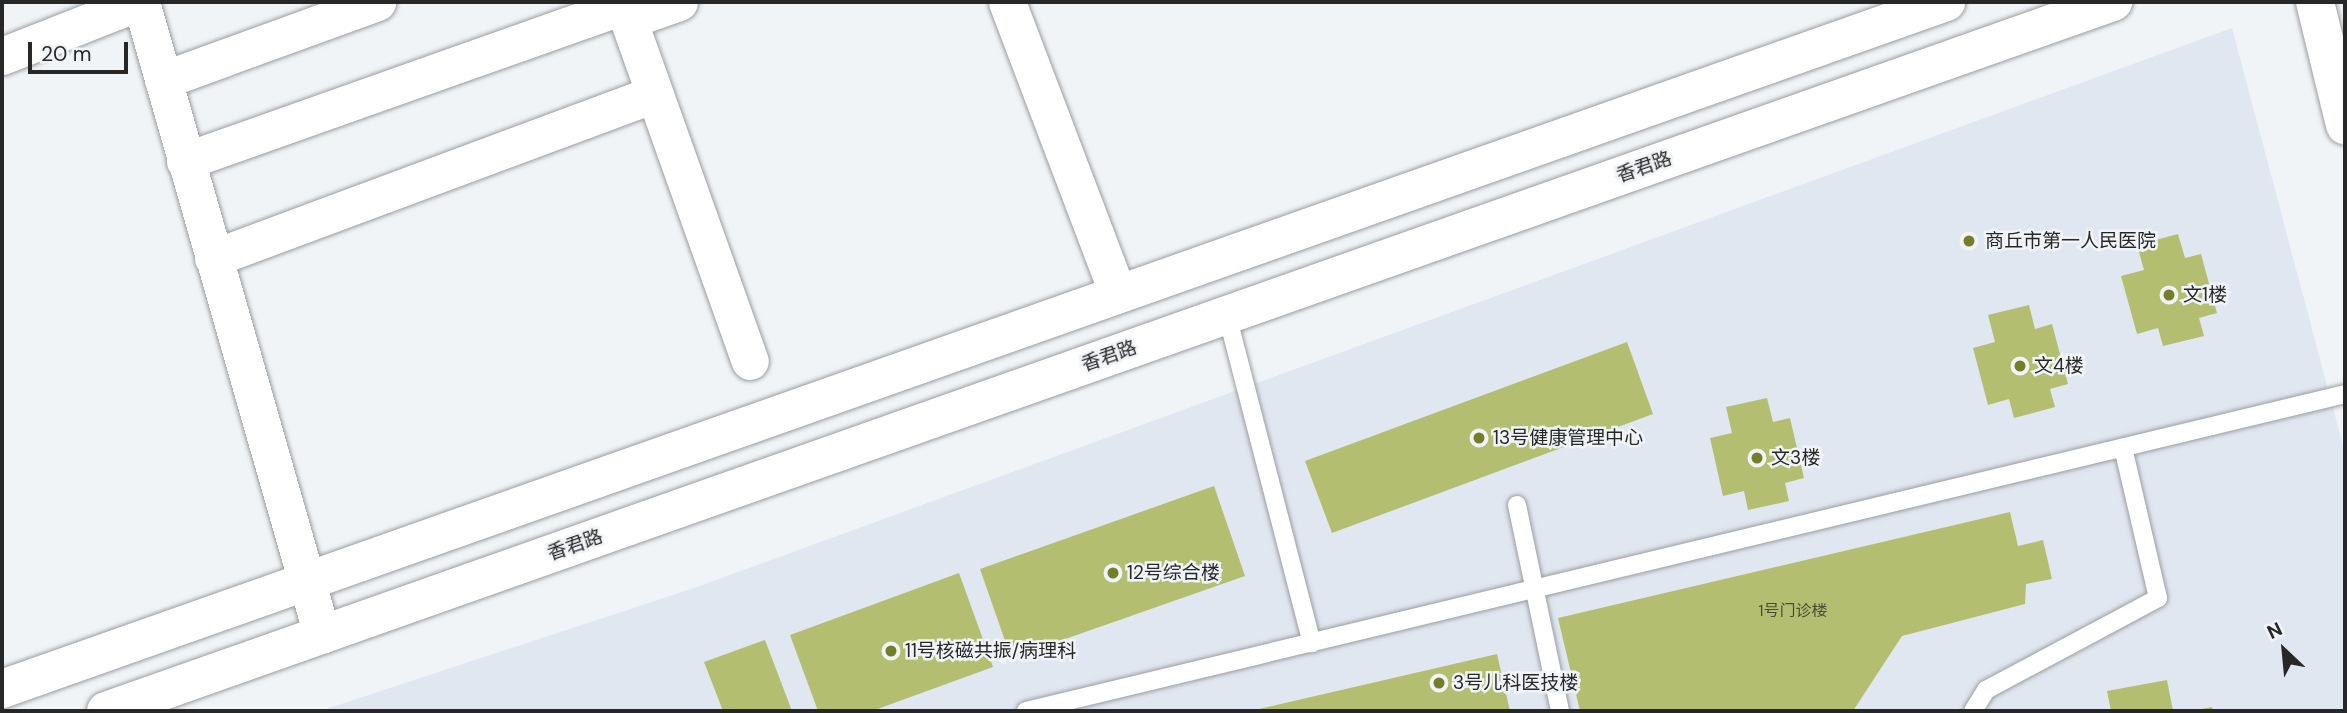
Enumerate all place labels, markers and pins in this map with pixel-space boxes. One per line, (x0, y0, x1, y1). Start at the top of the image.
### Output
place label: 商丘市第一人民医院 (1985, 230, 2156, 252)
marker: 商丘市第一人民医院 (1959, 231, 1979, 251)
place label: 文1楼 (2183, 284, 2227, 306)
marker: 文1楼 (2161, 287, 2177, 303)
place label: 文4楼 (2034, 355, 2084, 377)
marker: 文4楼 (2012, 358, 2028, 374)
place label: 13号健康管理中心 (1493, 427, 1643, 449)
marker: 13号健康管理中心 (1471, 430, 1487, 446)
place label: 文3楼 (1771, 447, 1820, 469)
marker: 文3楼 (1749, 450, 1765, 466)
place label: 12号综合楼 (1127, 562, 1220, 584)
marker: 12号综合楼 (1105, 565, 1121, 581)
place label: 11号核磁共振/病理科 (905, 640, 1076, 662)
marker: 11号核磁共振/病理科 (883, 643, 899, 659)
place label: 3号儿科医技楼 (1453, 672, 1578, 694)
marker: 3号儿科医技楼 (1431, 675, 1447, 691)

